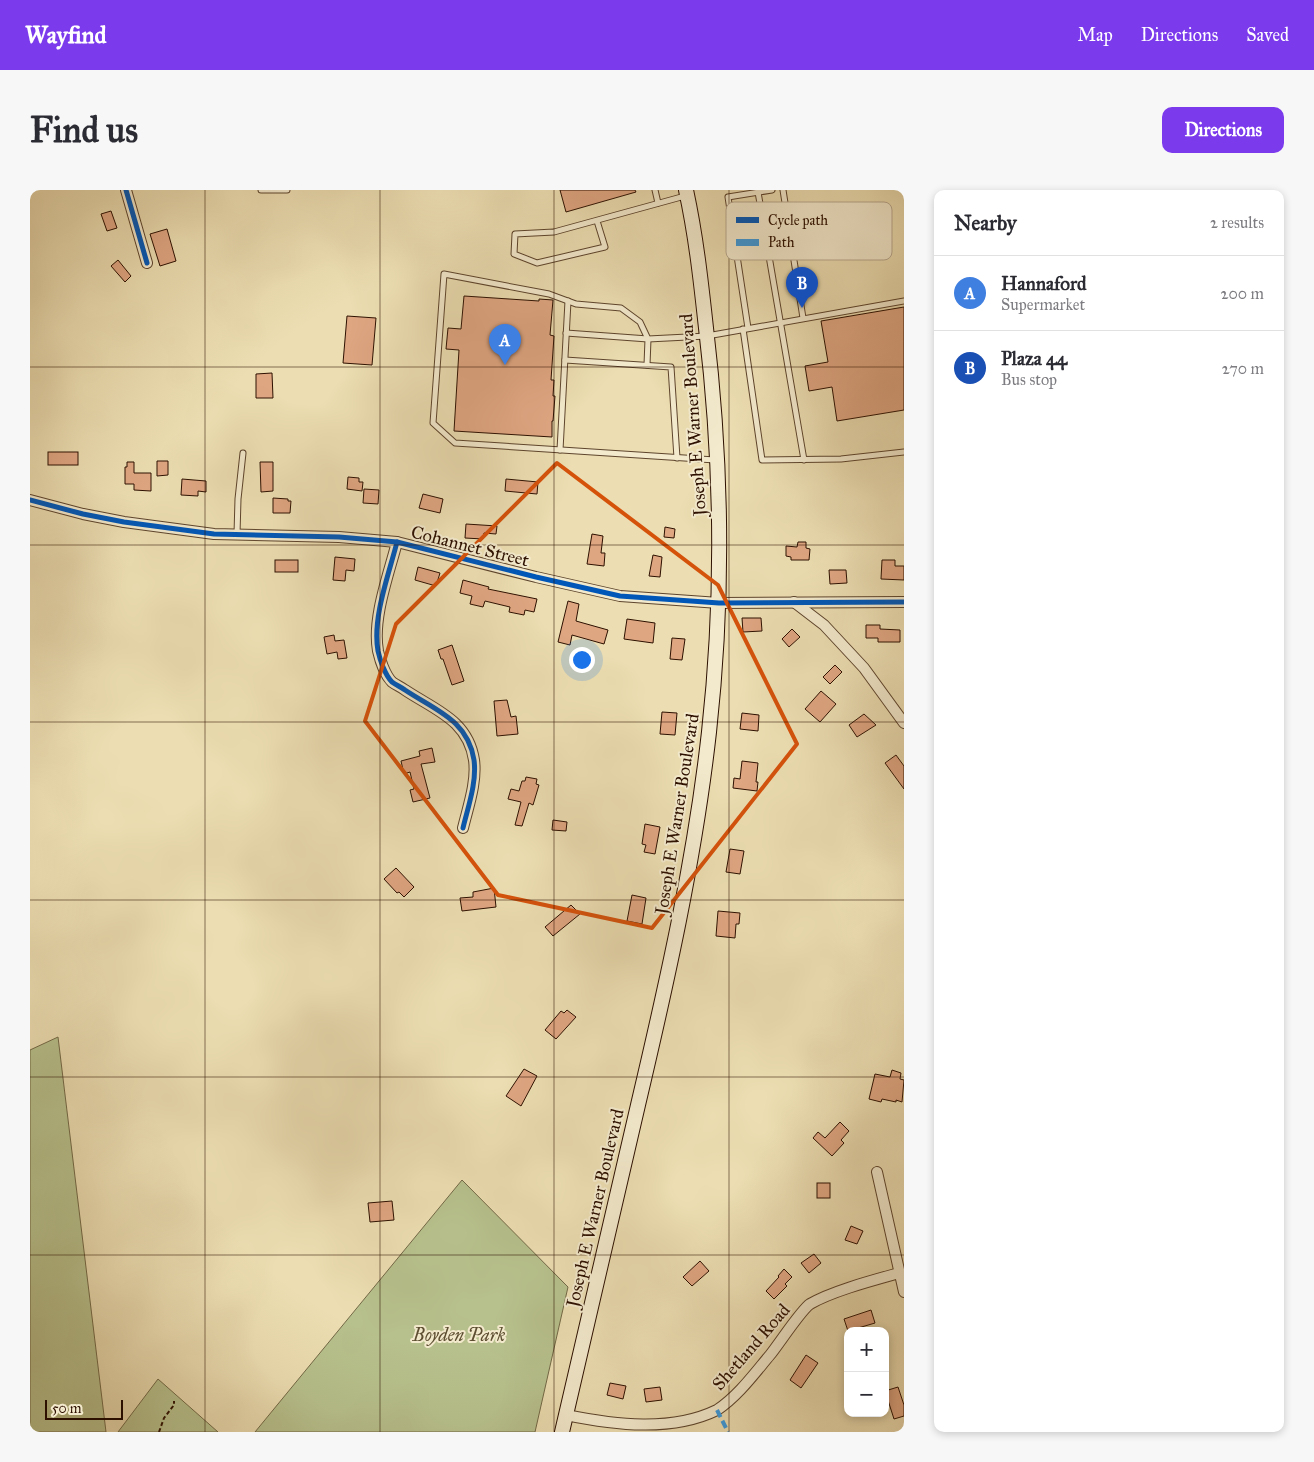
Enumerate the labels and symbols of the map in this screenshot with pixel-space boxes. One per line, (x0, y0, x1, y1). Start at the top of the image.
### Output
legend (726, 202, 892, 260)
text: Cycle path (768, 212, 828, 229)
text: Path (768, 234, 795, 251)
pin: B (786, 267, 818, 308)
street label: Joseph E Warner Boulevard (675, 313, 712, 519)
pin: A (489, 324, 521, 365)
street label: Cohannet Street (409, 521, 532, 571)
your location (569, 647, 595, 673)
street label: Joseph E Warner Boulevard (650, 712, 705, 918)
street label: Joseph E Warner Boulevard (561, 1107, 630, 1312)
street label: Shetland Road (707, 1299, 795, 1395)
park label: Boyden Park (412, 1324, 505, 1346)
scale bar (45, 1397, 122, 1420)

